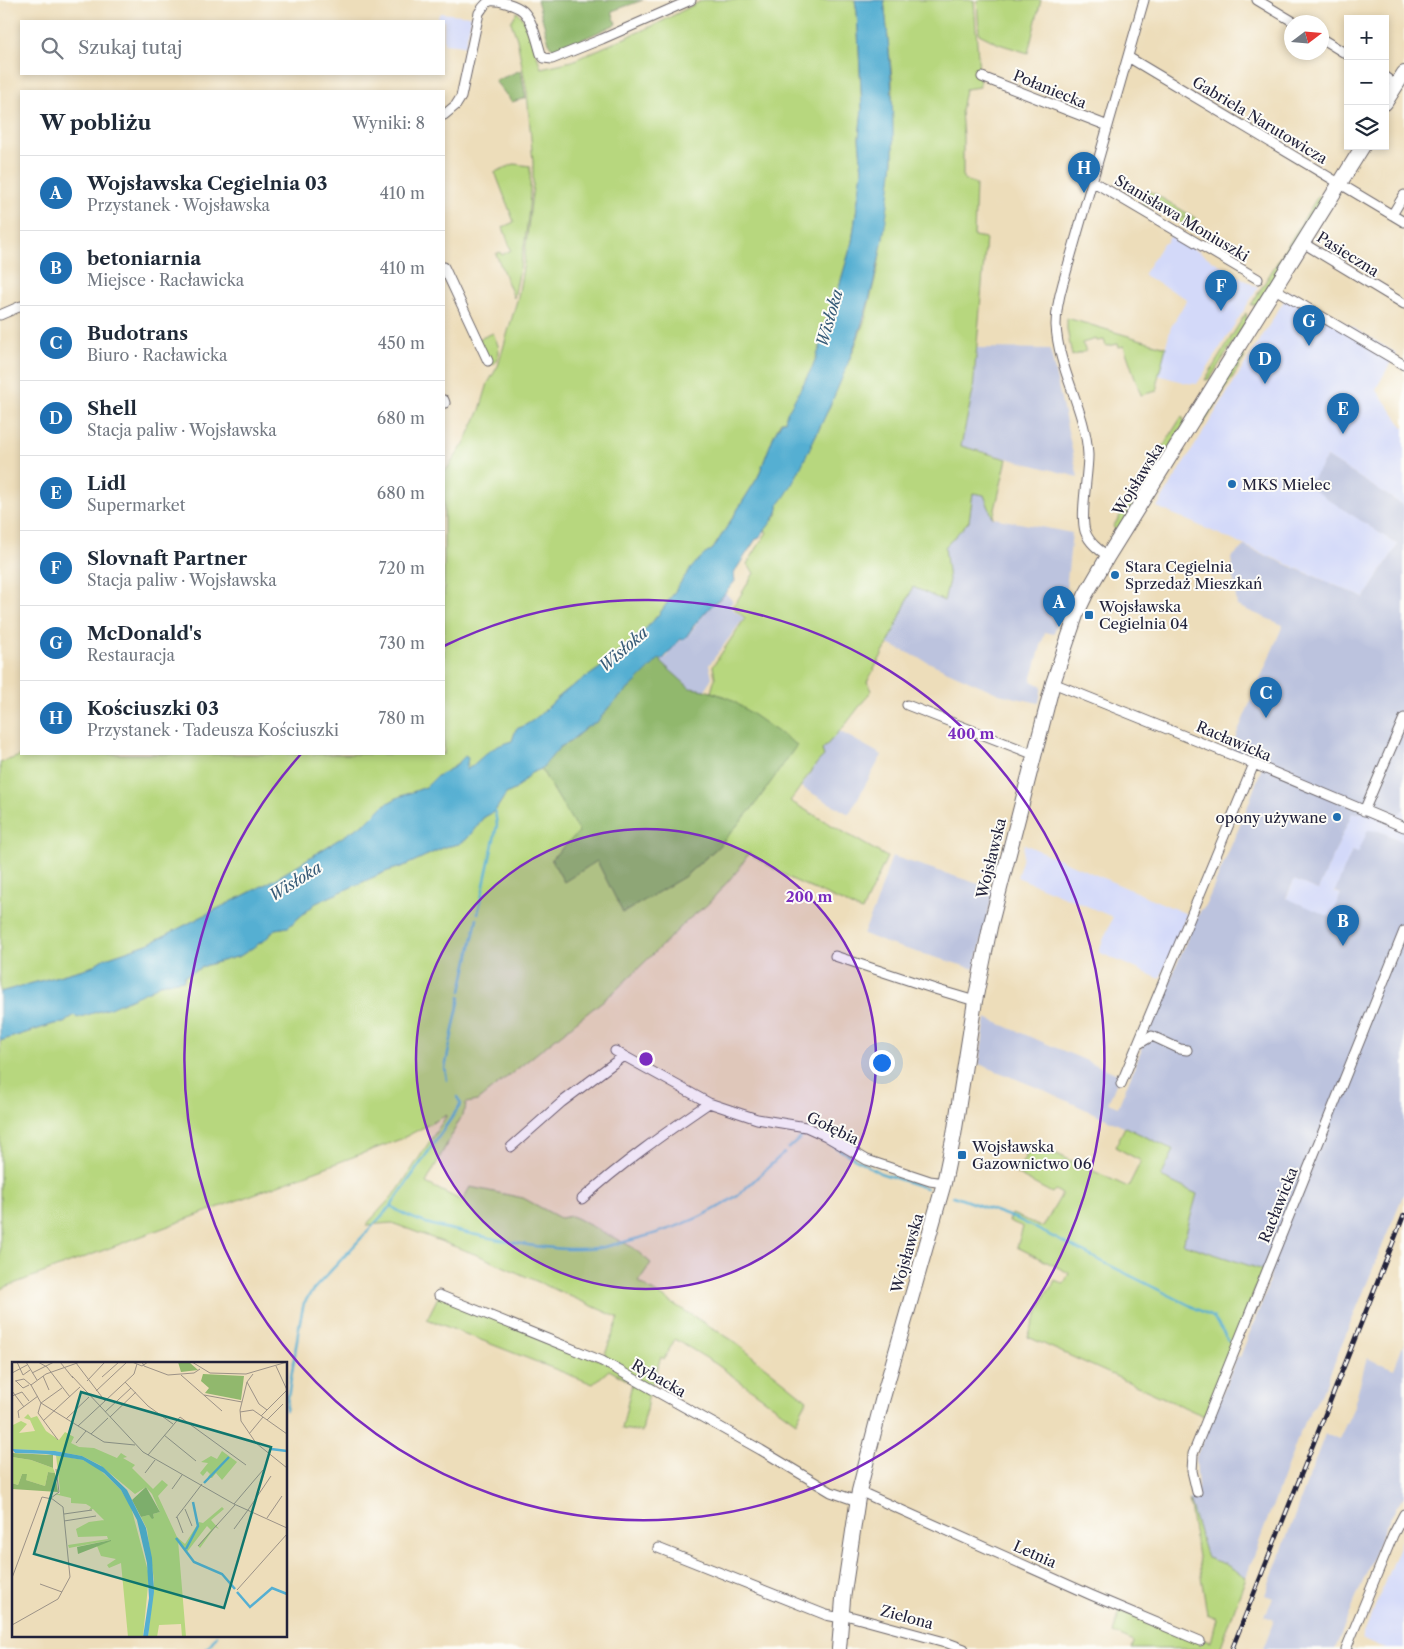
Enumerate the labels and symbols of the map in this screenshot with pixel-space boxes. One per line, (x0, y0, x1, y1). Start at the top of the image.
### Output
north arrow (1284, 15, 1329, 60)
street label: Połaniecka (1010, 66, 1090, 112)
street label: Gabriela Narutowicza (1189, 72, 1331, 168)
pin: H (1068, 152, 1100, 193)
street label: Stanisława Moniuszki (1111, 170, 1253, 266)
street label: Pasieczna (1313, 227, 1383, 281)
pin: F (1205, 270, 1237, 311)
water label: Wisłoka (811, 286, 847, 349)
pin: G (1293, 305, 1325, 346)
pin: D (1249, 343, 1281, 384)
pin: E (1327, 393, 1359, 434)
street label: Wojsławska (1108, 439, 1168, 520)
place label: MKS Mielec (1242, 475, 1331, 494)
marker: MKS Mielec (1226, 478, 1238, 490)
place label: Stara Cegielnia Sprzedaż Mieszkań (1125, 557, 1263, 593)
marker: Stara Cegielnia Sprzedaż Mieszkań (1109, 569, 1121, 581)
pin: A (1043, 586, 1075, 627)
place label: Wojsławska Cegielnia 04 (1098, 597, 1188, 633)
marker: Wojsławska Cegielnia 04 (1083, 609, 1095, 621)
water label: Wisłoka (594, 622, 652, 676)
pin: C (1250, 677, 1282, 718)
street label: Racławicka (1193, 717, 1275, 765)
text: 400 m (948, 724, 994, 743)
place label: opony używane (1215, 808, 1327, 827)
marker: opony używane (1331, 811, 1343, 823)
street label: Wojsławska (972, 816, 1010, 901)
water label: Wisłoka (265, 857, 326, 905)
text: 200 m (786, 887, 832, 906)
pin: B (1327, 905, 1359, 946)
centre of rings (637, 1050, 655, 1068)
your location (869, 1050, 895, 1076)
street label: Gołębia (804, 1107, 862, 1149)
place label: Wojsławska Gazownictwo 06 (971, 1137, 1092, 1173)
marker: Wojsławska Gazownictwo 06 (956, 1149, 968, 1161)
street label: Racławicka (1254, 1164, 1302, 1246)
street label: Wojsławska (886, 1211, 927, 1296)
street label: Rybacka (628, 1355, 690, 1401)
inset map (12, 1362, 288, 1636)
street label: Letnia (1010, 1536, 1060, 1572)
street label: Zielona (878, 1601, 936, 1633)

